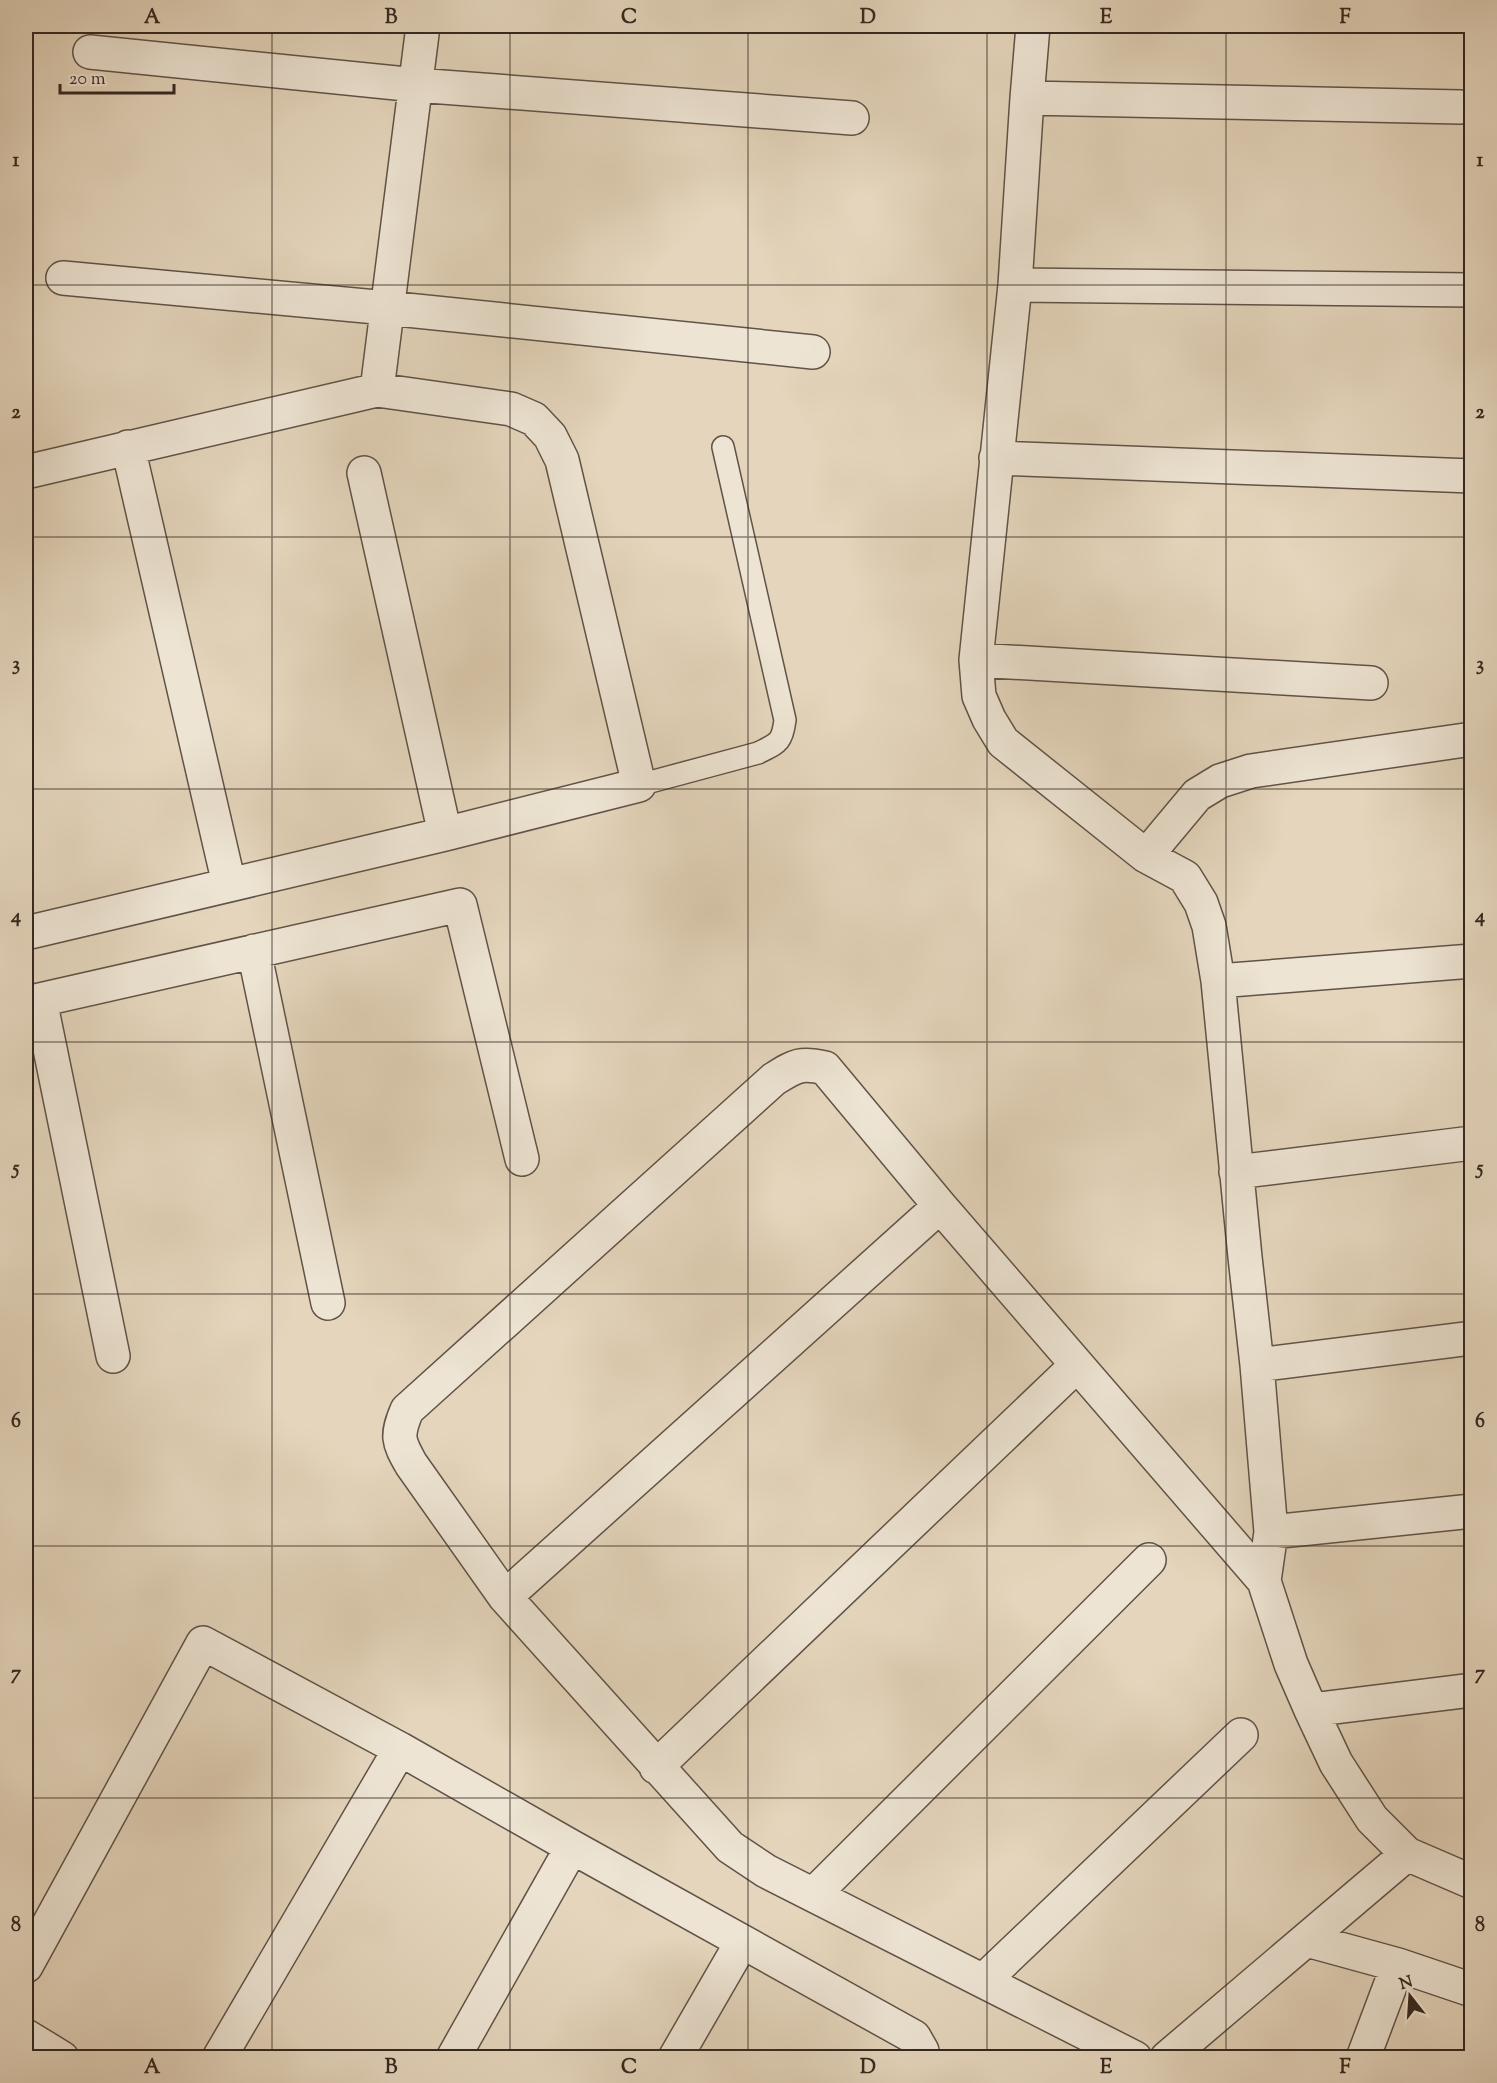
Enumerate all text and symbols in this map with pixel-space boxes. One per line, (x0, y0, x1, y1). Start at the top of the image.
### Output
text: A (144, 4, 161, 33)
text: B (385, 4, 398, 33)
text: C (621, 4, 637, 33)
text: D (860, 4, 876, 33)
text: E (1100, 4, 1113, 33)
text: F (1339, 4, 1351, 33)
scale bar (60, 57, 174, 95)
text: 20 m (69, 67, 106, 93)
text: 1 (13, 147, 20, 176)
text: 1 (1477, 147, 1484, 176)
text: 2 (11, 399, 21, 428)
text: 2 (1475, 399, 1485, 428)
text: 3 (12, 651, 20, 680)
text: 3 (1476, 651, 1484, 680)
text: 4 (10, 903, 21, 932)
text: 4 (1474, 903, 1485, 932)
text: 5 (11, 1155, 20, 1184)
text: 5 (1475, 1155, 1484, 1184)
text: 6 (11, 1408, 21, 1437)
text: 6 (1475, 1408, 1485, 1437)
text: 7 (11, 1660, 22, 1689)
text: 7 (1475, 1660, 1486, 1689)
text: 8 (11, 1912, 21, 1941)
text: 8 (1475, 1912, 1485, 1941)
north arrow (1380, 1966, 1440, 2026)
text: N (1397, 1971, 1416, 1997)
text: A (144, 2054, 161, 2083)
text: B (385, 2054, 398, 2083)
text: C (621, 2054, 637, 2083)
text: D (860, 2054, 876, 2083)
text: E (1100, 2054, 1113, 2083)
text: F (1339, 2054, 1351, 2083)

